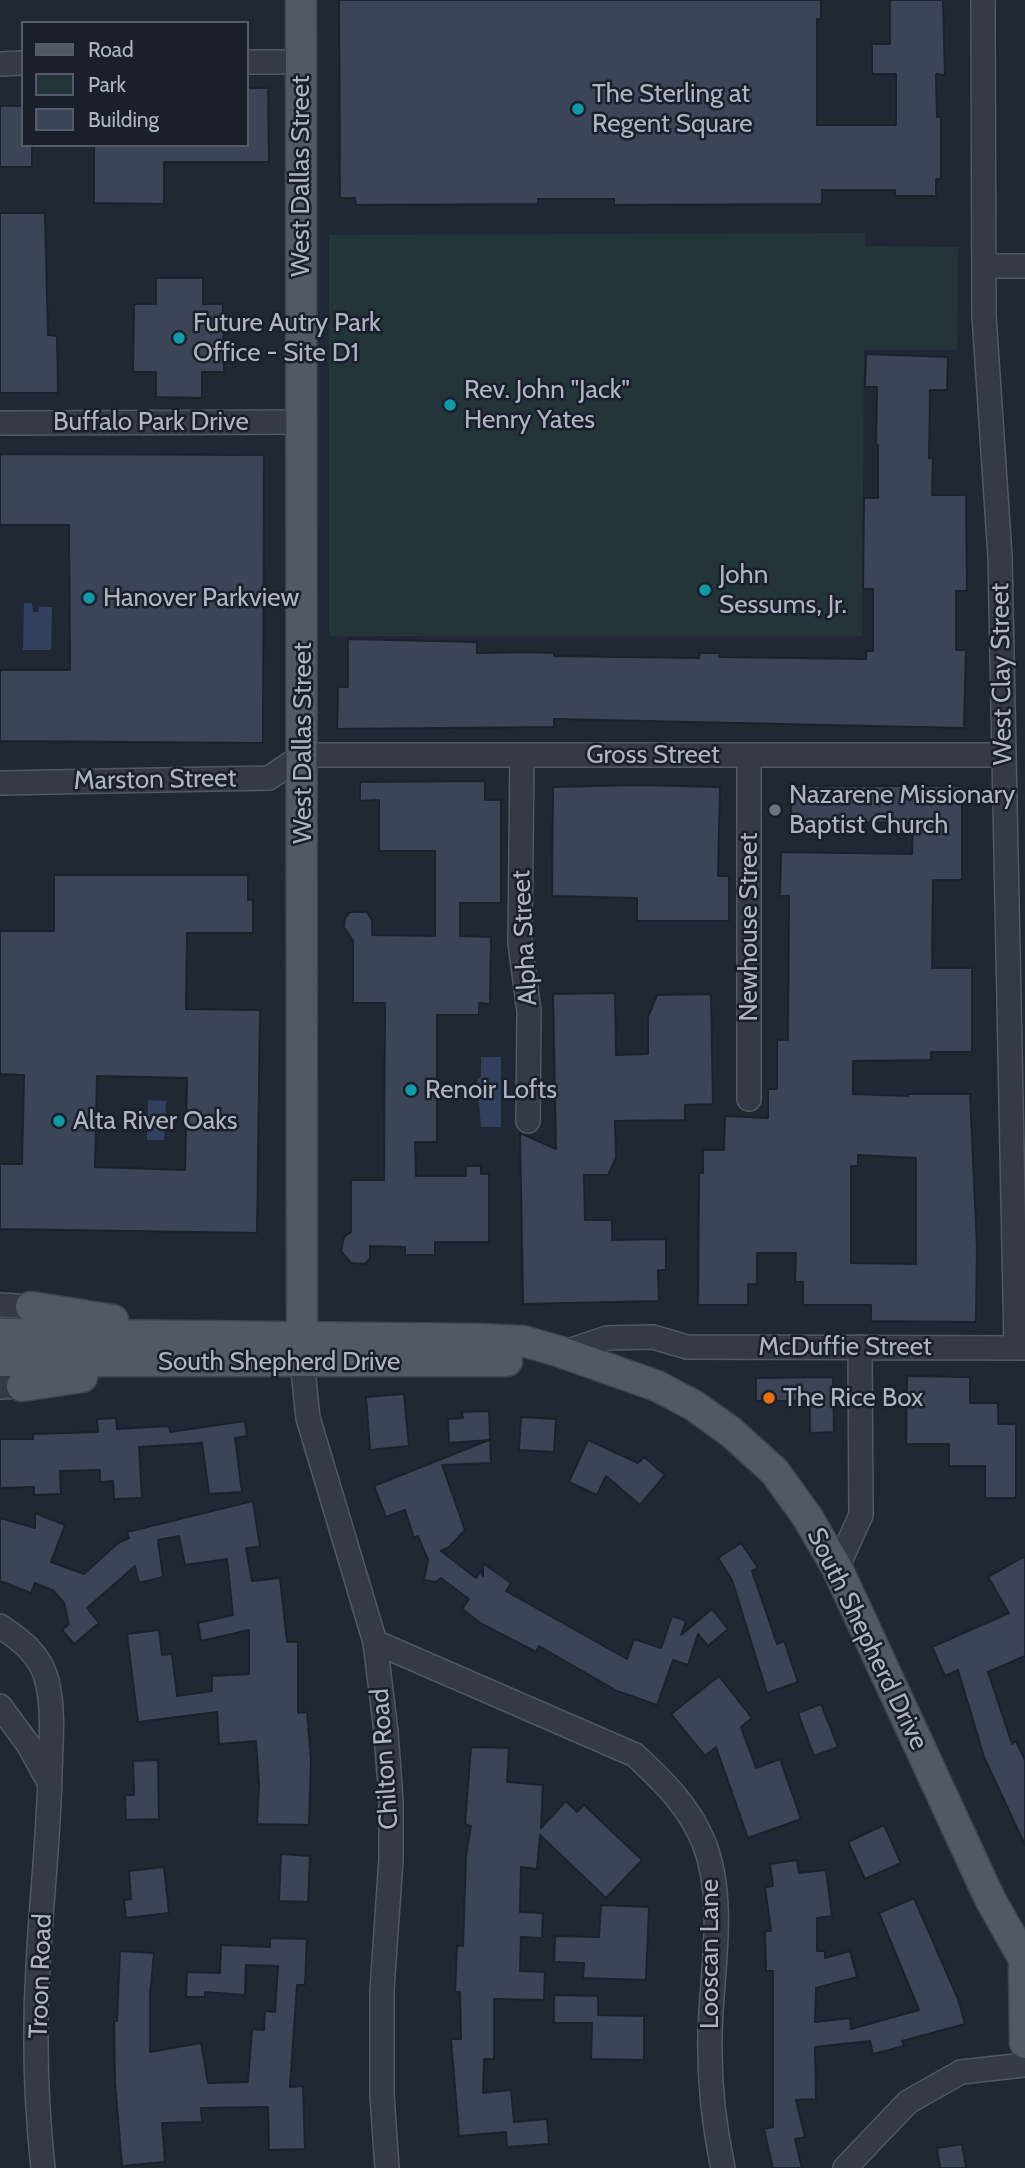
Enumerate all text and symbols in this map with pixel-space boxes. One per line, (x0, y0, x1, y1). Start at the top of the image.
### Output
legend (21, 21, 248, 147)
text: Road (88, 37, 134, 62)
text: Park (88, 72, 126, 97)
street label: West Dallas Street (285, 75, 317, 277)
place label: The Sterling at Regent Square (592, 78, 753, 140)
marker: The Sterling at Regent Square (570, 101, 586, 117)
text: Building (88, 107, 159, 132)
place label: Future Autry Park Office - Site D1 (193, 307, 381, 368)
marker: Future Autry Park Office - Site D1 (171, 330, 187, 346)
place label: Rev. John "Jack" Henry Yates (464, 374, 630, 436)
marker: Rev. John "Jack" Henry Yates (442, 397, 458, 413)
street label: Buffalo Park Drive (53, 406, 249, 438)
place label: John Sessums, Jr. (719, 559, 847, 620)
place label: Hanover Parkview (103, 582, 299, 614)
marker: John Sessums, Jr. (697, 582, 713, 598)
street label: West Clay Street (985, 583, 1019, 765)
marker: Hanover Parkview (81, 590, 97, 606)
street label: West Dallas Street (287, 642, 319, 844)
street label: Gross Street (586, 739, 720, 771)
street label: Marston Street (73, 763, 237, 797)
place label: Nazarene Missionary Baptist Church (789, 779, 1015, 840)
marker: Nazarene Missionary Baptist Church (767, 802, 783, 818)
street label: Newhouse Street (733, 833, 765, 1021)
street label: Alpha Street (506, 869, 544, 1007)
place label: Renoir Lofts (425, 1074, 557, 1106)
marker: Renoir Lofts (403, 1082, 419, 1098)
place label: Alta River Oaks (73, 1105, 238, 1137)
marker: Alta River Oaks (51, 1113, 67, 1129)
street label: McDuffie Street (758, 1331, 932, 1363)
street label: South Shepherd Drive (158, 1346, 400, 1378)
place label: The Rice Box (783, 1382, 923, 1414)
marker: The Rice Box (761, 1390, 777, 1406)
street label: South Shepherd Drive (800, 1523, 934, 1755)
street label: Chilton Road (365, 1687, 405, 1831)
street label: Looscan Lane (694, 1879, 726, 2029)
street label: Troon Road (23, 1913, 59, 2039)

